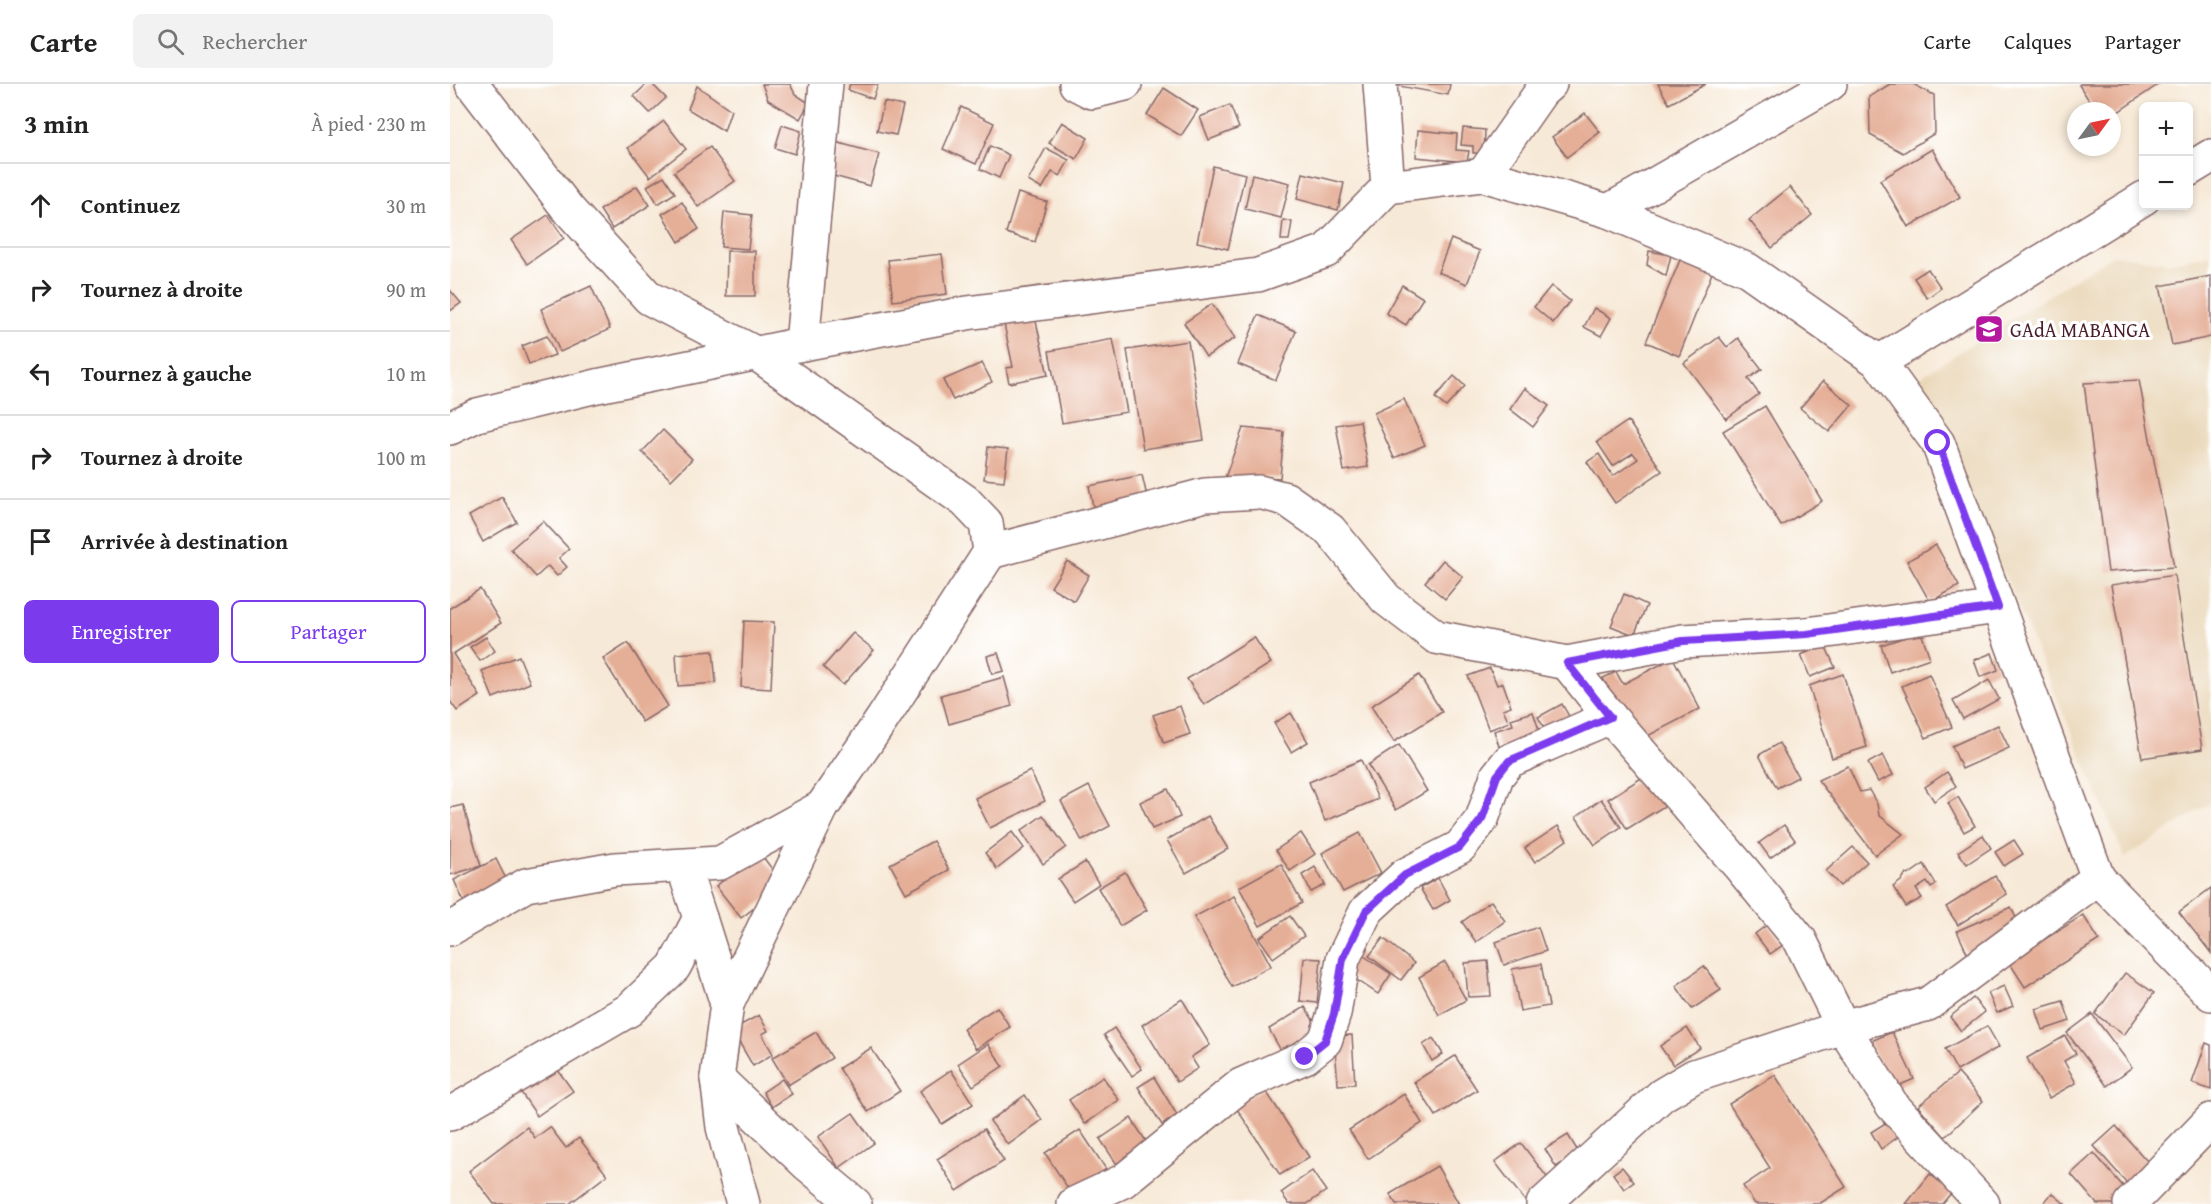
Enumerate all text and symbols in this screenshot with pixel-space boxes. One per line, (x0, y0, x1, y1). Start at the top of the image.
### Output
search box (133, 14, 553, 68)
text: Carte (30, 21, 97, 62)
icon: search (154, 25, 187, 58)
text: Rechercher (202, 25, 307, 57)
text: Carte (1924, 26, 1971, 57)
text: Calques (2004, 26, 2072, 57)
text: Partager (2105, 26, 2181, 57)
north arrow (2067, 102, 2121, 156)
map controls (2139, 102, 2193, 210)
button: + (2139, 102, 2193, 156)
text: 3 min (24, 104, 89, 143)
text: À pied · 230 m (311, 109, 426, 138)
button: − (2139, 156, 2193, 210)
icon: ahead (24, 189, 57, 222)
text: Continuez (81, 189, 180, 221)
text: 30 m (386, 191, 426, 220)
icon: right (24, 273, 57, 306)
text: Tournez à droite (81, 273, 243, 305)
text: 90 m (386, 275, 426, 304)
school or university icon: GAdA MABANGA (1973, 313, 2005, 345)
place label: GAdA MABANGA (2010, 315, 2150, 344)
icon: left (24, 357, 57, 390)
text: Tournez à gauche (81, 357, 252, 389)
text: 10 m (386, 359, 426, 388)
route start (1924, 429, 1950, 455)
icon: right (24, 441, 57, 474)
text: Tournez à droite (81, 441, 243, 473)
text: 100 m (376, 443, 426, 472)
icon: arrive (24, 525, 57, 558)
text: Arrivée à destination (81, 525, 288, 557)
button: Enregistrer (24, 600, 219, 663)
button: Partager (231, 600, 426, 663)
route end (1291, 1043, 1317, 1069)

